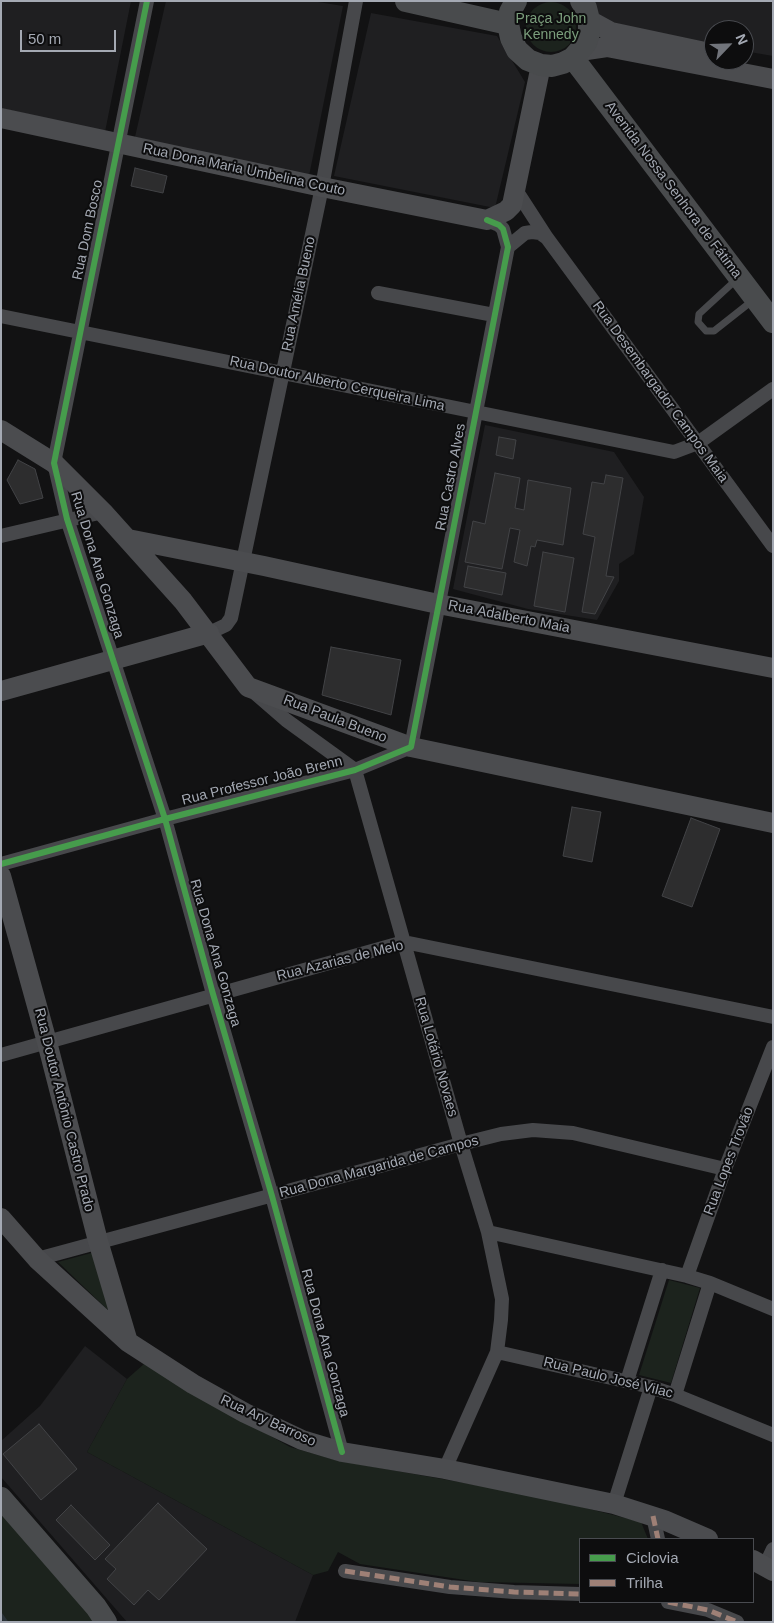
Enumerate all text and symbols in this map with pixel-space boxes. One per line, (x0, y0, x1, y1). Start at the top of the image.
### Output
park label: Praça John Kennedy (516, 11, 586, 44)
scale bar (22, 20, 119, 52)
north arrow (704, 20, 754, 70)
text: 50 m (28, 30, 61, 47)
text: N (732, 31, 751, 47)
street label: Avenida Nossa Senhora de Fátima (601, 98, 745, 282)
street label: Rua Dona Maria Umbelina Couto (141, 140, 347, 200)
street label: Rua Dom Bosco (69, 178, 107, 282)
street label: Rua Amélia Bueno (279, 235, 319, 353)
street label: Rua Desembargador Campos Maia (588, 298, 732, 486)
street label: Rua Doutor Alberto Cerqueira Lima (228, 353, 446, 415)
street label: Rua Castro Alves (432, 422, 470, 532)
street label: Rua Dona Ana Gonzaga (67, 490, 127, 640)
street label: Rua Adalberto Maia (447, 597, 571, 637)
street label: Rua Paula Bueno (281, 691, 389, 747)
street label: Rua Professor João Brenn (180, 753, 344, 809)
street label: Rua Dona Ana Gonzaga (186, 877, 244, 1029)
street label: Rua Azarias de Melo (275, 937, 405, 985)
street label: Rua Lotário Novaes (411, 995, 461, 1119)
street label: Rua Doutor Antônio Castro Prado (31, 1006, 97, 1214)
street label: Rua Lopes Trovão (701, 1104, 757, 1218)
street label: Rua Dona Margarida de Campos (278, 1132, 480, 1202)
street label: Rua Dona Ana Gonzaga (297, 1267, 353, 1419)
street label: Rua Paulo José Vilac (542, 1354, 674, 1402)
street label: Rua Ary Barroso (218, 1392, 318, 1450)
legend (579, 1538, 754, 1603)
text: Ciclovia (626, 1549, 679, 1566)
text: Trilha (626, 1574, 663, 1591)

